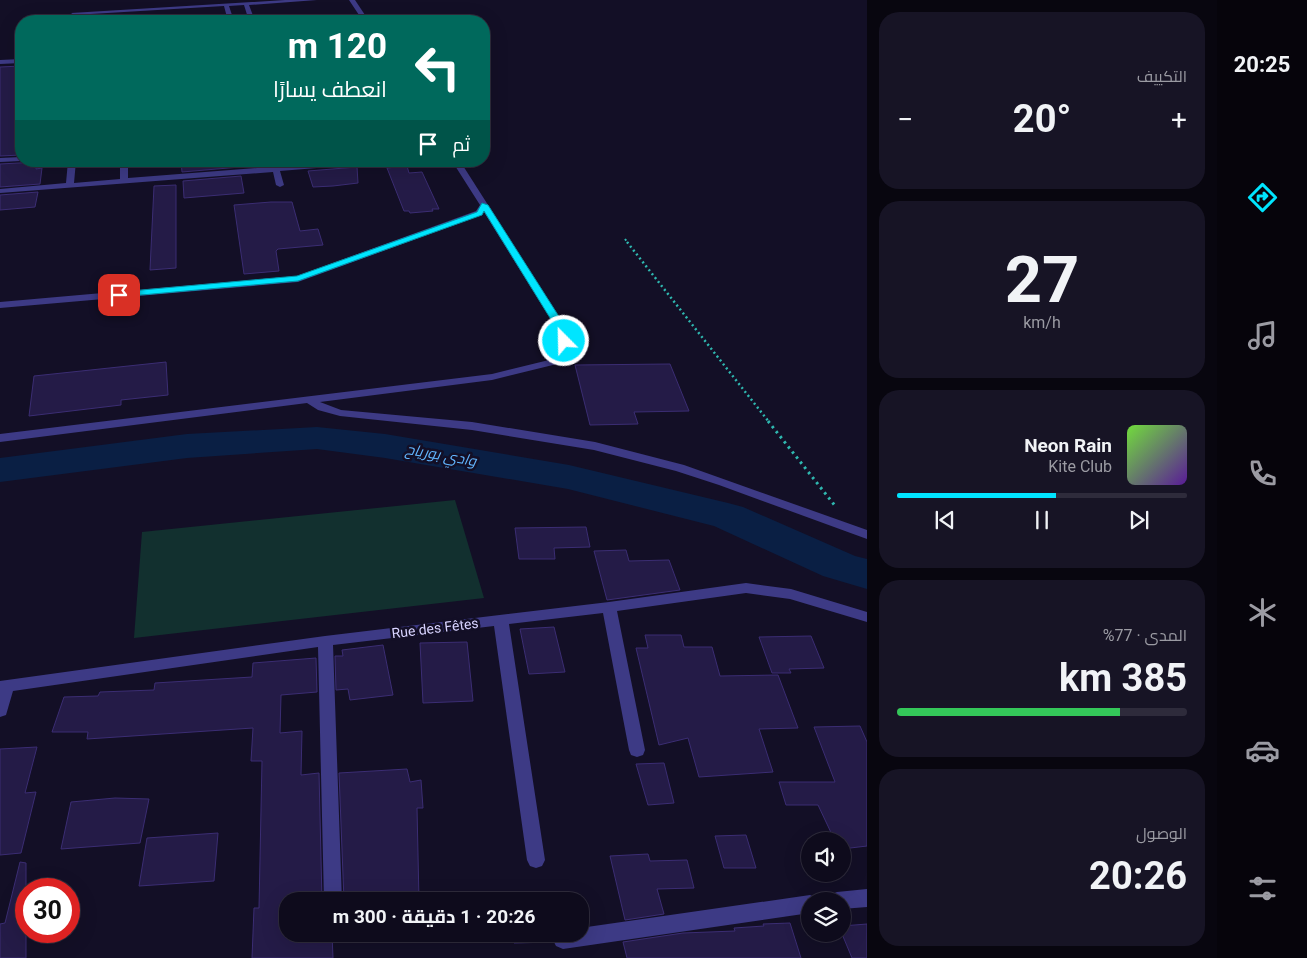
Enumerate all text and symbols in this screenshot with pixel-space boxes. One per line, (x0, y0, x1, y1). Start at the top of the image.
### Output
text: 120 m (288, 26, 387, 67)
icon: left (405, 35, 470, 100)
text: 20:25 (1234, 52, 1290, 77)
text: التكييف (1137, 67, 1187, 86)
text: انعطف يسارًا (273, 77, 387, 102)
text: 20° (1013, 97, 1071, 141)
text: − (897, 103, 913, 136)
text: + (1171, 103, 1187, 136)
icon: arrive (414, 130, 442, 158)
text: ثم (452, 133, 470, 156)
icon: directions (1245, 180, 1280, 215)
text: 27 (1005, 242, 1079, 318)
pin (98, 274, 140, 316)
icon: arrive (105, 281, 133, 309)
text: km/h (1023, 313, 1061, 332)
position arrow (537, 314, 589, 366)
icon: music (1245, 318, 1280, 353)
text: Neon Rain (1024, 434, 1112, 457)
water label: وادي بورياح (403, 440, 479, 473)
icon: phone (1245, 456, 1280, 491)
text: Kite Club (1048, 457, 1112, 476)
icon: previous (931, 506, 959, 534)
icon: pause (1028, 506, 1056, 534)
icon: next (1125, 506, 1153, 534)
icon: climate (1245, 595, 1280, 630)
street label: Rue des Fêtes (391, 615, 479, 641)
text: المدى · 77% (1103, 626, 1187, 645)
text: 385 km (1059, 656, 1187, 700)
icon: car (1245, 733, 1280, 768)
text: الوصول (1136, 824, 1187, 843)
map controls (801, 832, 851, 942)
button: sound (801, 832, 851, 882)
text: 20:26 (1089, 854, 1187, 898)
icon: filters (1245, 871, 1280, 906)
speed limit sign: 30 (15, 878, 80, 943)
button: layers (801, 892, 851, 942)
text: 20:26 · 1 دقيقة · 300 m (333, 905, 535, 928)

